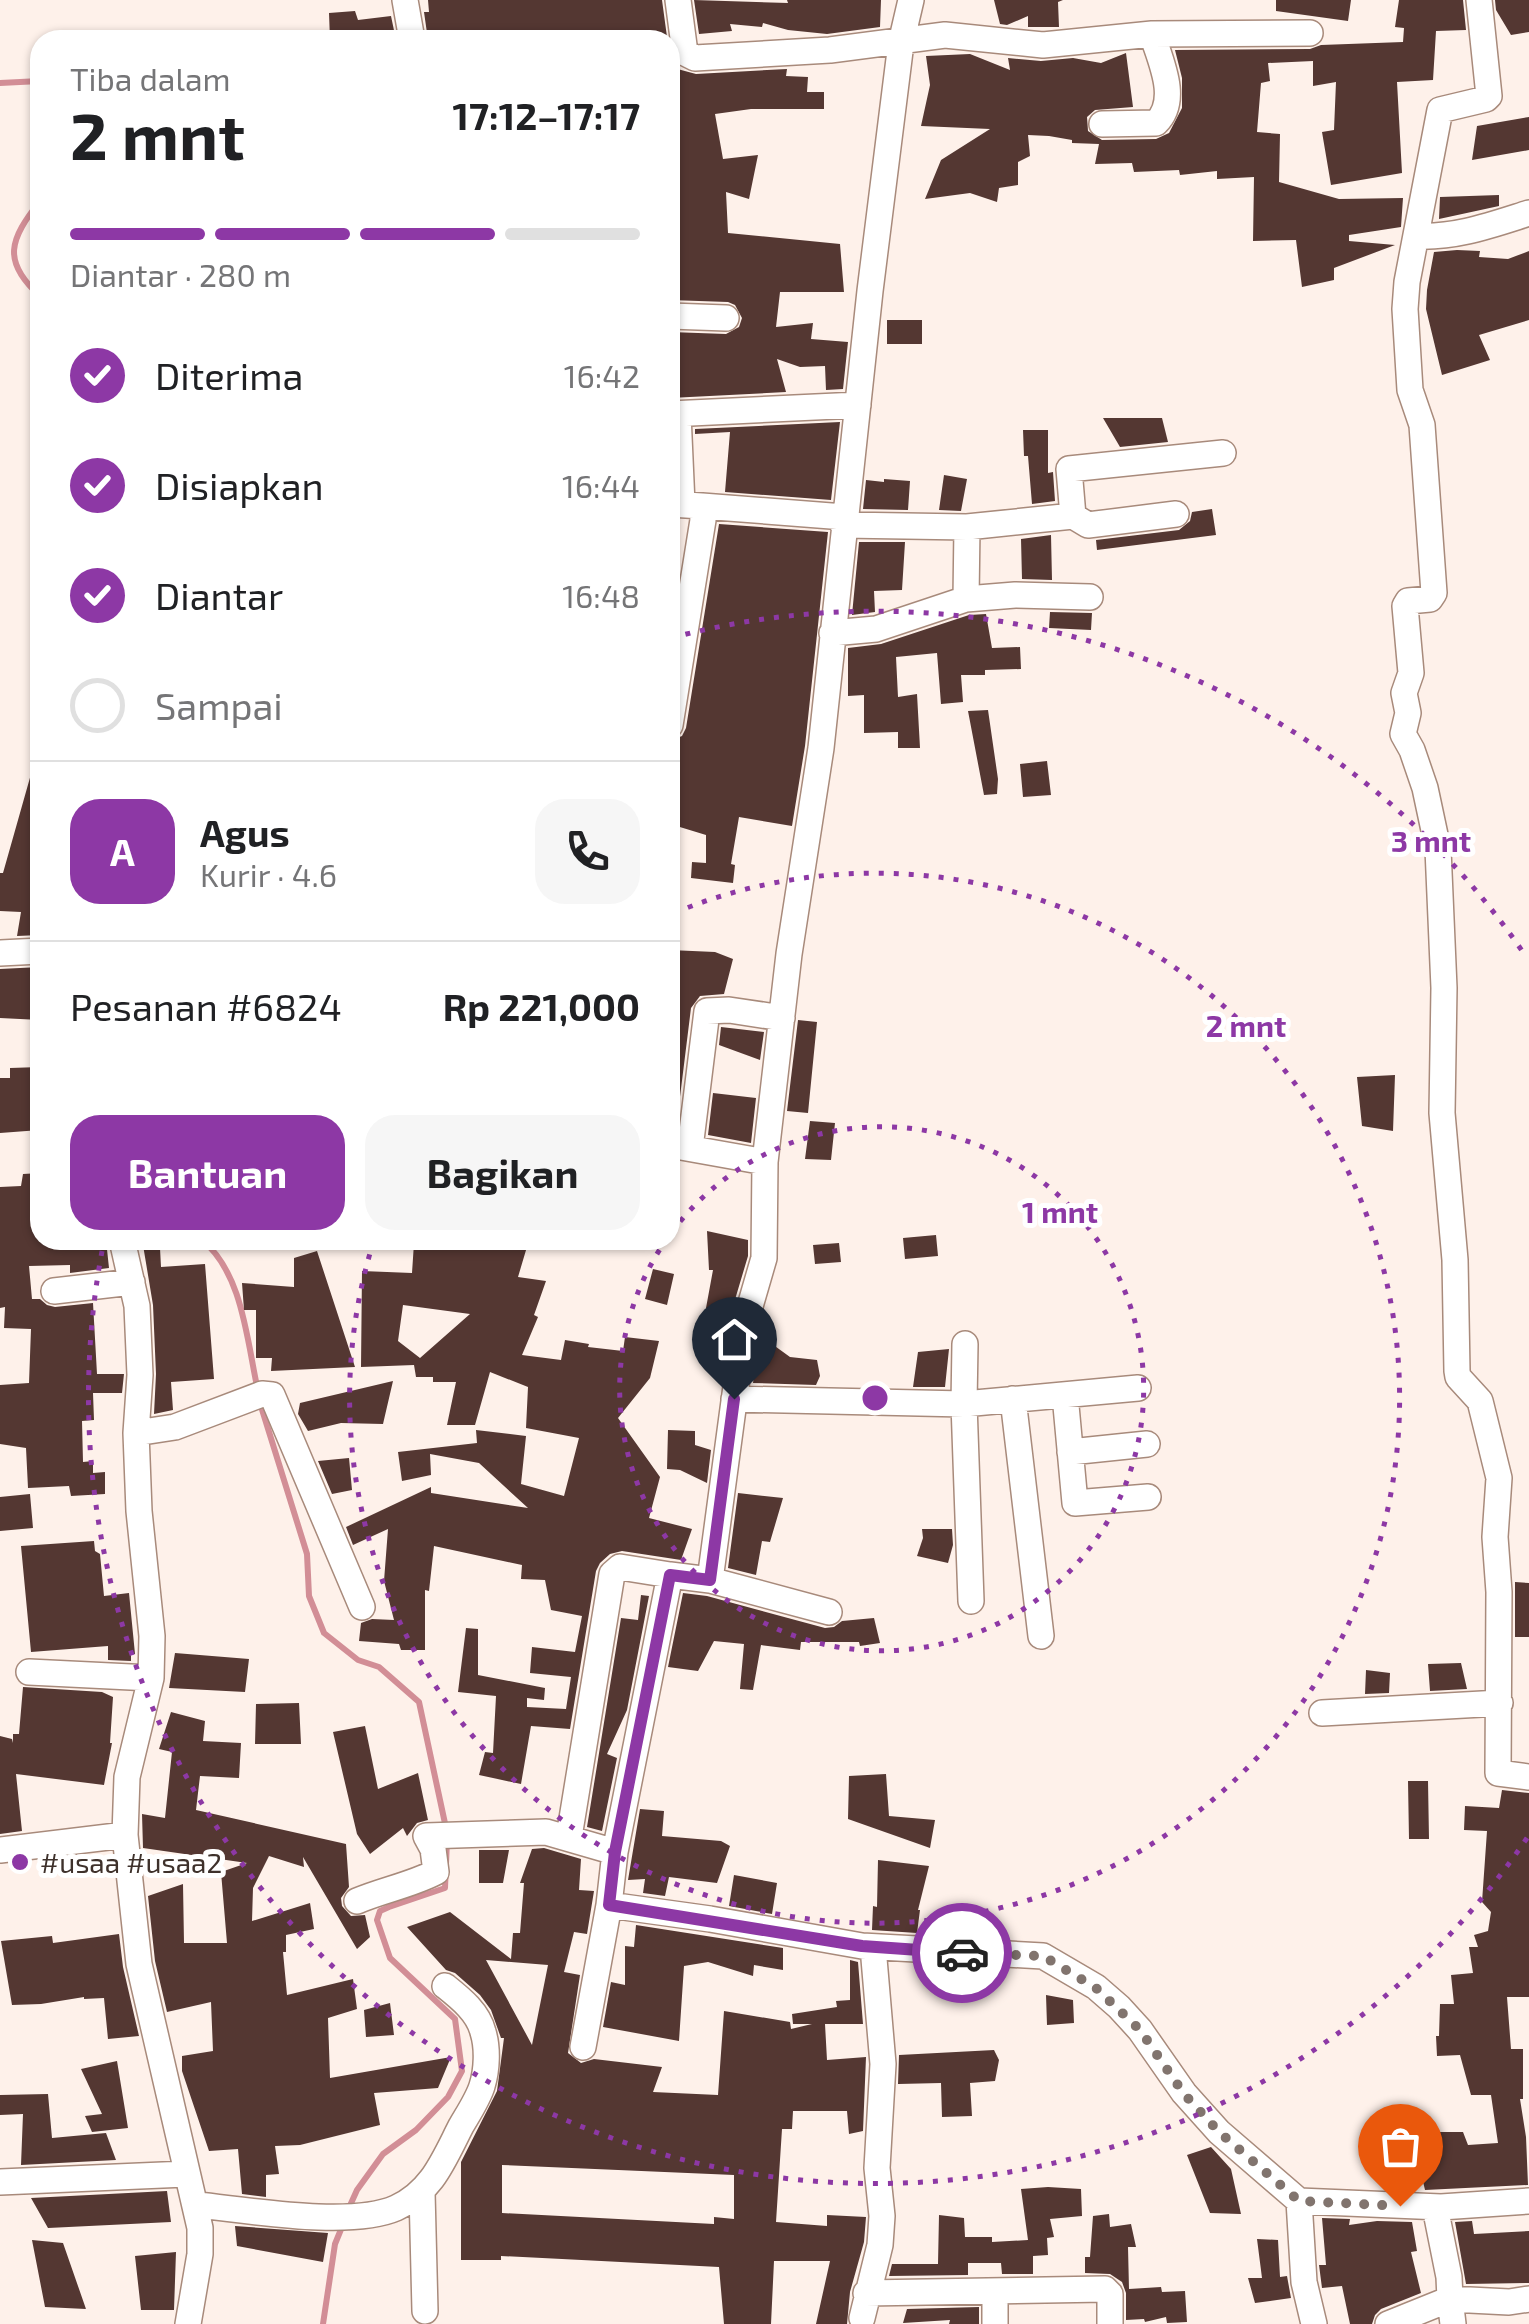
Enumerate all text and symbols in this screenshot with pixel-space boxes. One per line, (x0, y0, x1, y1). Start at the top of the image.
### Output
text: Tiba dalam (70, 59, 230, 97)
text: 17:12–17:17 (452, 92, 640, 138)
text: 2 mnt (70, 95, 245, 173)
text: Diantar · 280 m (70, 255, 291, 293)
icon: check (70, 348, 125, 403)
text: Diterima (155, 352, 303, 398)
text: 16:42 (564, 356, 640, 394)
icon: check (70, 458, 125, 513)
text: Disiapkan (155, 462, 324, 508)
text: 16:44 (562, 466, 640, 504)
icon: check (70, 568, 125, 623)
text: Diantar (155, 572, 283, 618)
text: 16:48 (562, 576, 640, 614)
text: Sampai (155, 682, 283, 728)
button: phone (535, 799, 640, 904)
text: Agus (200, 809, 290, 855)
text: 3 mnt (1391, 822, 1471, 858)
text: A (110, 828, 135, 874)
text: Kurir · 4.6 (200, 855, 337, 893)
text: Pesanan #6824 (70, 983, 342, 1029)
text: Rp 221,000 (443, 983, 640, 1029)
text: 2 mnt (1206, 1007, 1286, 1043)
button: Bantuan (70, 1115, 345, 1230)
button: Bagikan (365, 1115, 640, 1230)
text: 1 mnt (1022, 1193, 1098, 1229)
pin (692, 1297, 777, 1400)
icon: home (707, 1312, 762, 1367)
centre of rings (857, 1380, 893, 1416)
place label: #usaa #usaa2 (40, 1845, 222, 1879)
marker: #usaa #usaa2 (9, 1851, 31, 1873)
courier (912, 1903, 1012, 2003)
icon: car (935, 1926, 990, 1981)
pin (1358, 2104, 1443, 2207)
icon: bag (1373, 2119, 1428, 2174)

